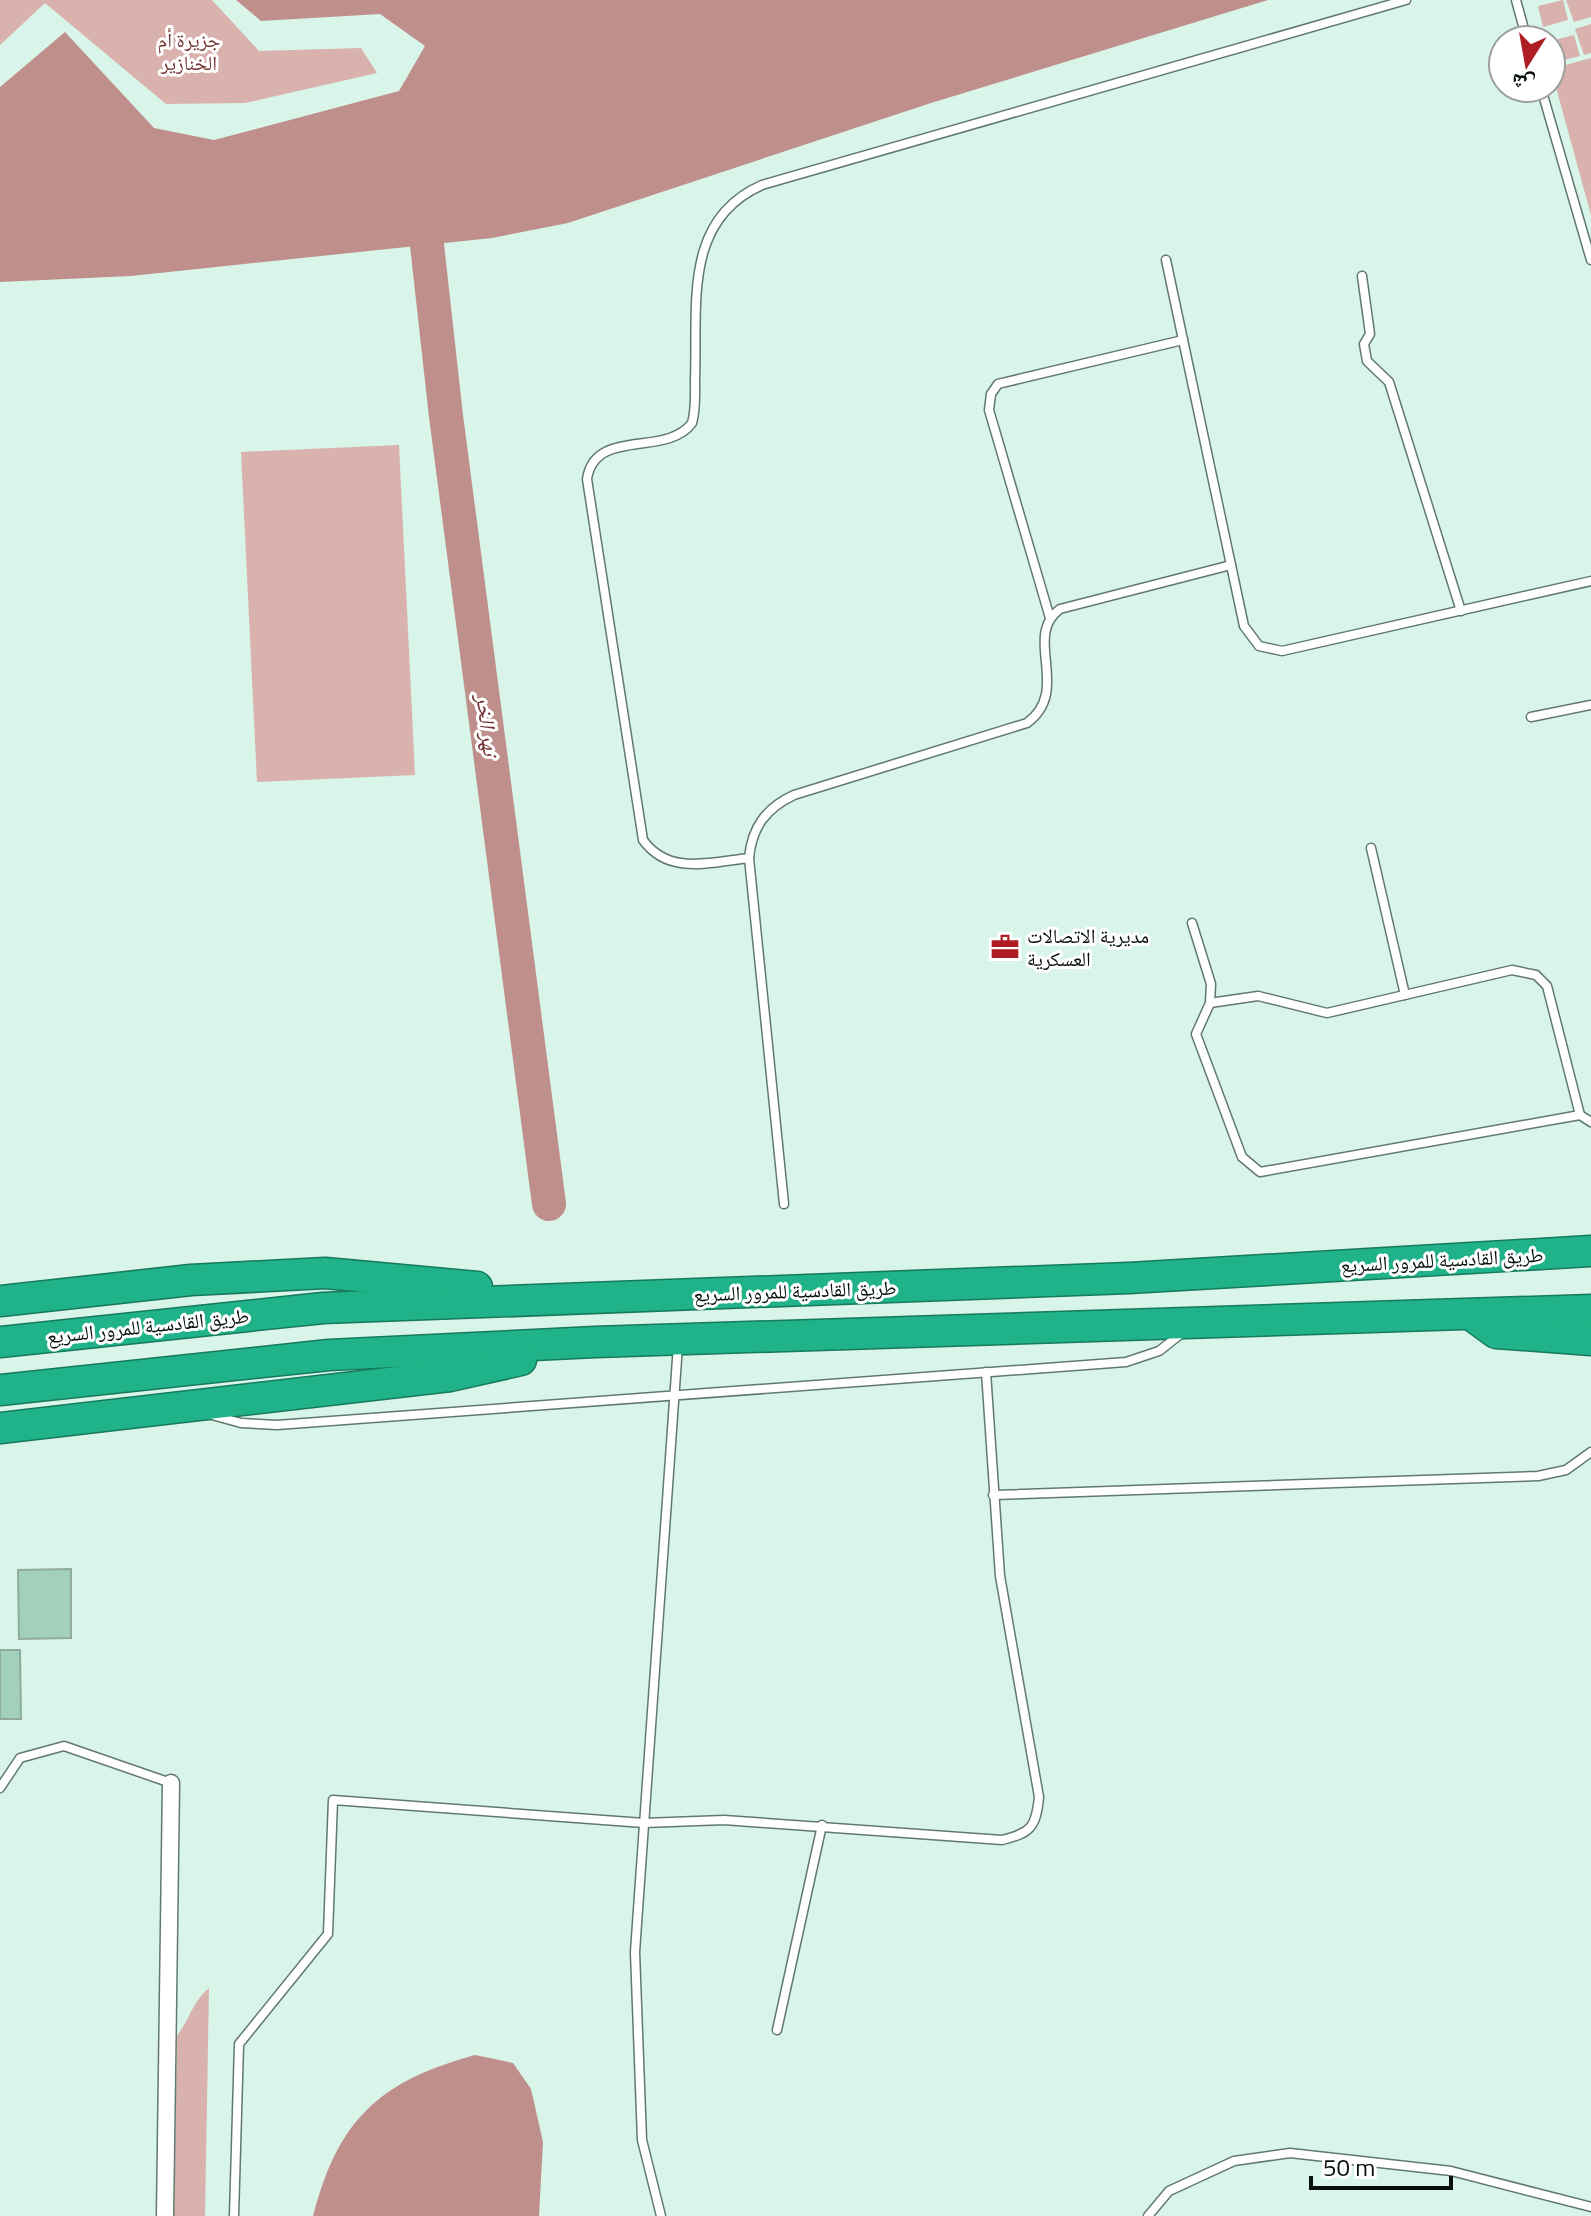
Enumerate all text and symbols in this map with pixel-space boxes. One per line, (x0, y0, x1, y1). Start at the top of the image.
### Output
park label: جزيرة أم الخنازير (158, 24, 221, 78)
north arrow (1487, 24, 1567, 104)
text: ش (1508, 65, 1538, 103)
water label: نهر الخر (467, 690, 509, 761)
place label: مديرية الاتصالات العسكرية (1027, 920, 1149, 974)
office icon: مديرية الاتصالات العسكرية (990, 932, 1020, 962)
street label: طريق القادسية للمرور السريع (1340, 1239, 1544, 1280)
street label: طريق القادسية للمرور السريع (693, 1271, 897, 1310)
street label: طريق القادسية للمرور السريع (45, 1299, 250, 1352)
scale bar (1311, 2140, 1451, 2190)
text: 50 m (1323, 2149, 1375, 2185)

